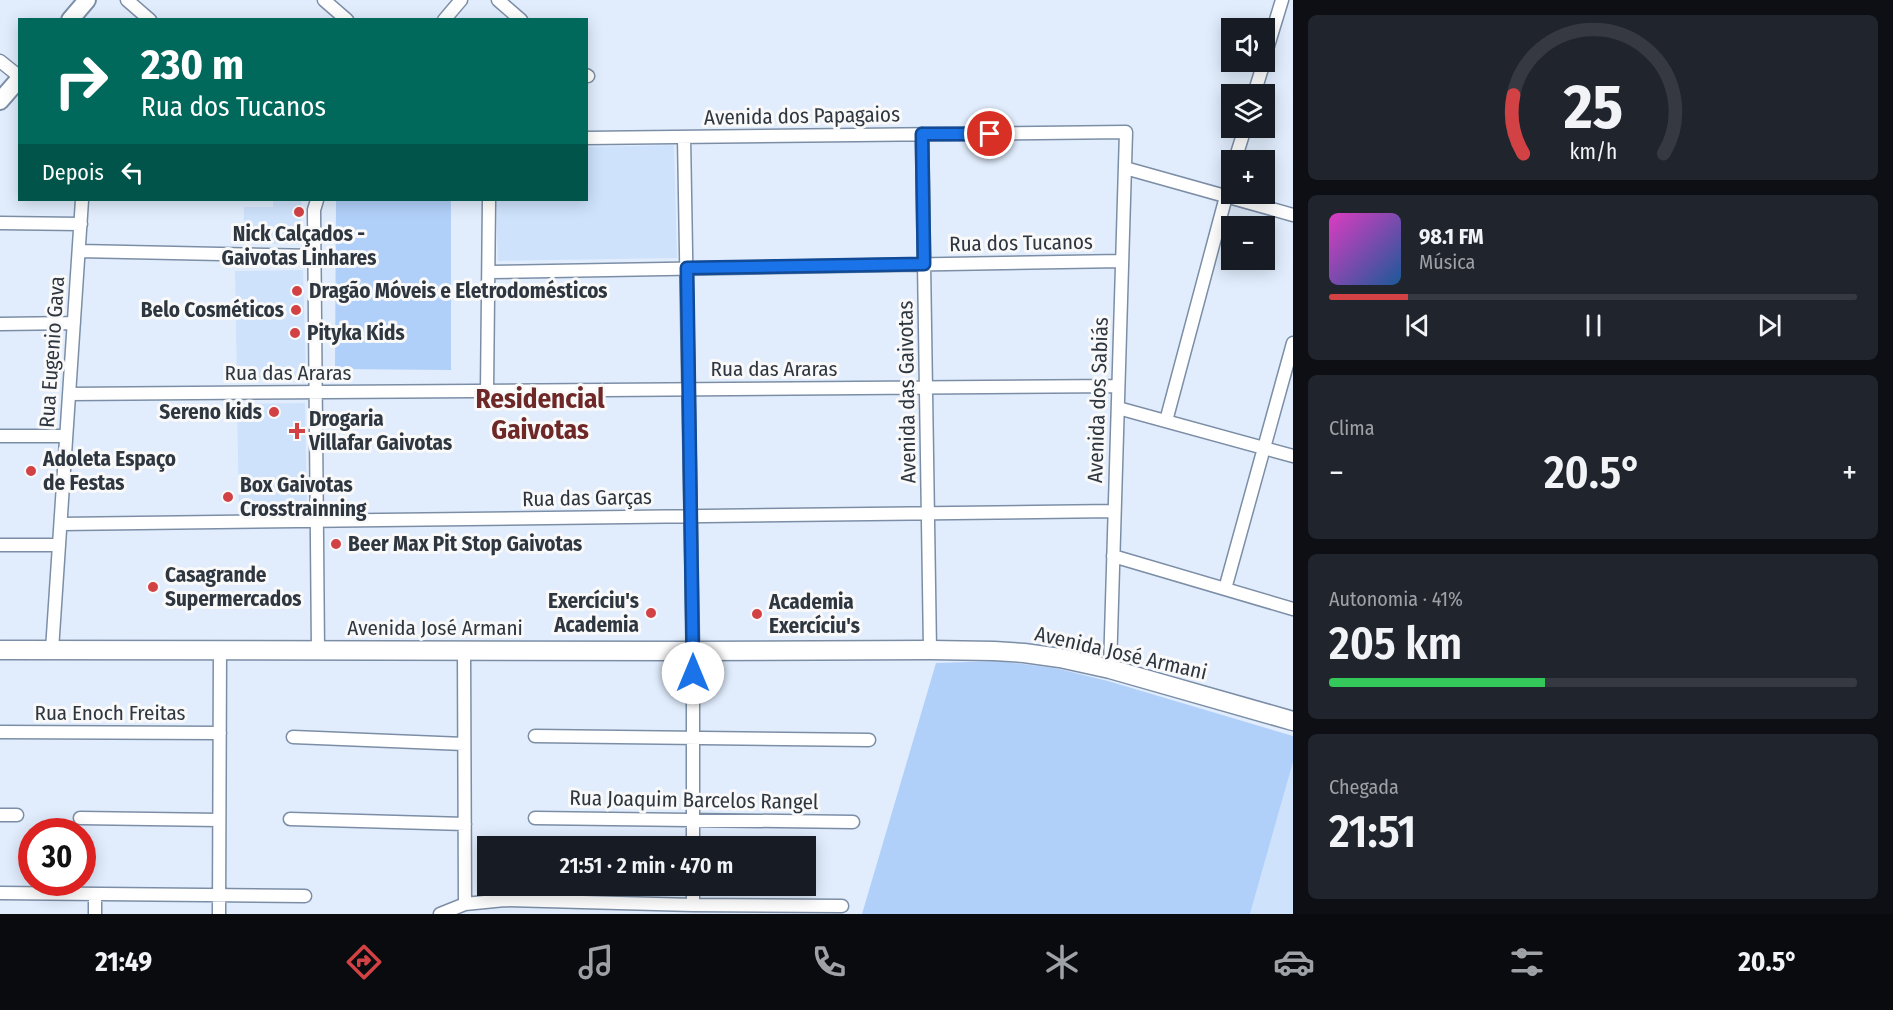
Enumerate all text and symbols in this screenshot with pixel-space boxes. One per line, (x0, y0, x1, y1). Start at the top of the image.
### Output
map controls (1221, 18, 1275, 270)
button: sound (1221, 18, 1275, 72)
text: 230 m (141, 40, 244, 90)
icon: right (42, 42, 120, 120)
text: 25 (1562, 71, 1623, 146)
button: layers (1221, 84, 1275, 138)
text: Rua dos Tucanos (141, 91, 326, 123)
street label: Avenida dos Papagaios (704, 101, 900, 131)
pin (964, 108, 1015, 159)
icon: arrive (973, 117, 1006, 150)
text: km/h (1569, 140, 1617, 166)
button: + (1221, 150, 1275, 204)
icon: left (116, 156, 149, 189)
text: Depois (42, 159, 104, 186)
marker: Nick Calçados - Gaivotas Linhares (292, 205, 306, 219)
button: − (1221, 216, 1275, 270)
place label: Nick Calçados - Gaivotas Linhares (222, 221, 376, 271)
text: 98.1 FM (1419, 223, 1484, 250)
street label: Rua dos Tucanos (949, 229, 1093, 257)
text: Música (1419, 250, 1475, 274)
street label: Rua Eugenio Gava (34, 275, 70, 429)
place label: Dragão Móveis e Eletrodomésticos (309, 278, 608, 304)
marker: Dragão Móveis e Eletrodomésticos (290, 284, 304, 298)
place label: Belo Cosméticos (141, 297, 284, 323)
street label: Avenida das Gaivotas (892, 300, 922, 484)
marker: Belo Cosméticos (289, 303, 303, 317)
icon: previous (1401, 309, 1434, 342)
icon: pause (1577, 309, 1610, 342)
icon: next (1753, 309, 1786, 342)
street label: Avenida dos Sabiás (1082, 317, 1114, 483)
place label: Pityka Kids (307, 320, 405, 346)
marker: Pityka Kids (288, 326, 302, 340)
street label: Rua das Araras (711, 356, 837, 382)
street label: Rua das Araras (225, 360, 351, 386)
district label: Residencial Gaivotas (475, 383, 605, 446)
place label: Sereno kids (159, 399, 262, 425)
marker: Sereno kids (267, 405, 281, 419)
place label: Drogaria Villafar Gaivotas (308, 406, 452, 456)
text: Clima (1329, 416, 1374, 440)
marker: Drogaria Villafar Gaivotas (290, 424, 304, 438)
place label: Adoleta Espaço de Festas (42, 446, 176, 496)
text: 20.5° (1544, 446, 1642, 500)
text: − (1329, 453, 1344, 493)
text: + (1842, 453, 1857, 493)
marker: Adoleta Espaço de Festas (24, 464, 38, 478)
place label: Box Gaivotas Crosstrainning (240, 472, 367, 522)
street label: Rua das Garças (522, 484, 652, 512)
marker: Box Gaivotas Crosstrainning (221, 490, 235, 504)
place label: Beer Max Pit Stop Gaivotas (348, 531, 582, 557)
marker: Beer Max Pit Stop Gaivotas (329, 537, 343, 551)
place label: Casagrande Supermercados (165, 562, 302, 612)
marker: Casagrande Supermercados (146, 580, 160, 594)
text: Autonomia · 41% (1329, 587, 1463, 611)
place label: Exercíciu's Academia (548, 588, 639, 638)
place label: Academia Exercíciu's (768, 589, 860, 639)
marker: Exercíciu's Academia (644, 606, 658, 620)
marker: Academia Exercíciu's (750, 607, 764, 621)
street label: Avenida José Armani (347, 615, 523, 641)
text: 205 km (1329, 617, 1462, 671)
street label: Avenida José Armani (1032, 621, 1210, 685)
position arrow (661, 641, 725, 705)
street label: Rua Enoch Freitas (34, 700, 186, 726)
text: Chegada (1329, 775, 1399, 799)
street label: Rua Joaquim Barcelos Rangel (569, 785, 819, 815)
text: 21:51 (1329, 805, 1416, 859)
speed limit sign: 30 (18, 818, 96, 896)
text: 21:51 · 2 min · 470 m (560, 852, 733, 879)
icon: directions (343, 941, 385, 983)
icon: music (575, 941, 617, 983)
icon: phone (808, 941, 850, 983)
icon: climate (1041, 941, 1083, 983)
icon: car (1273, 941, 1315, 983)
icon: filters (1506, 941, 1548, 983)
text: 21:49 (95, 946, 152, 978)
text: 20.5° (1738, 946, 1798, 978)

